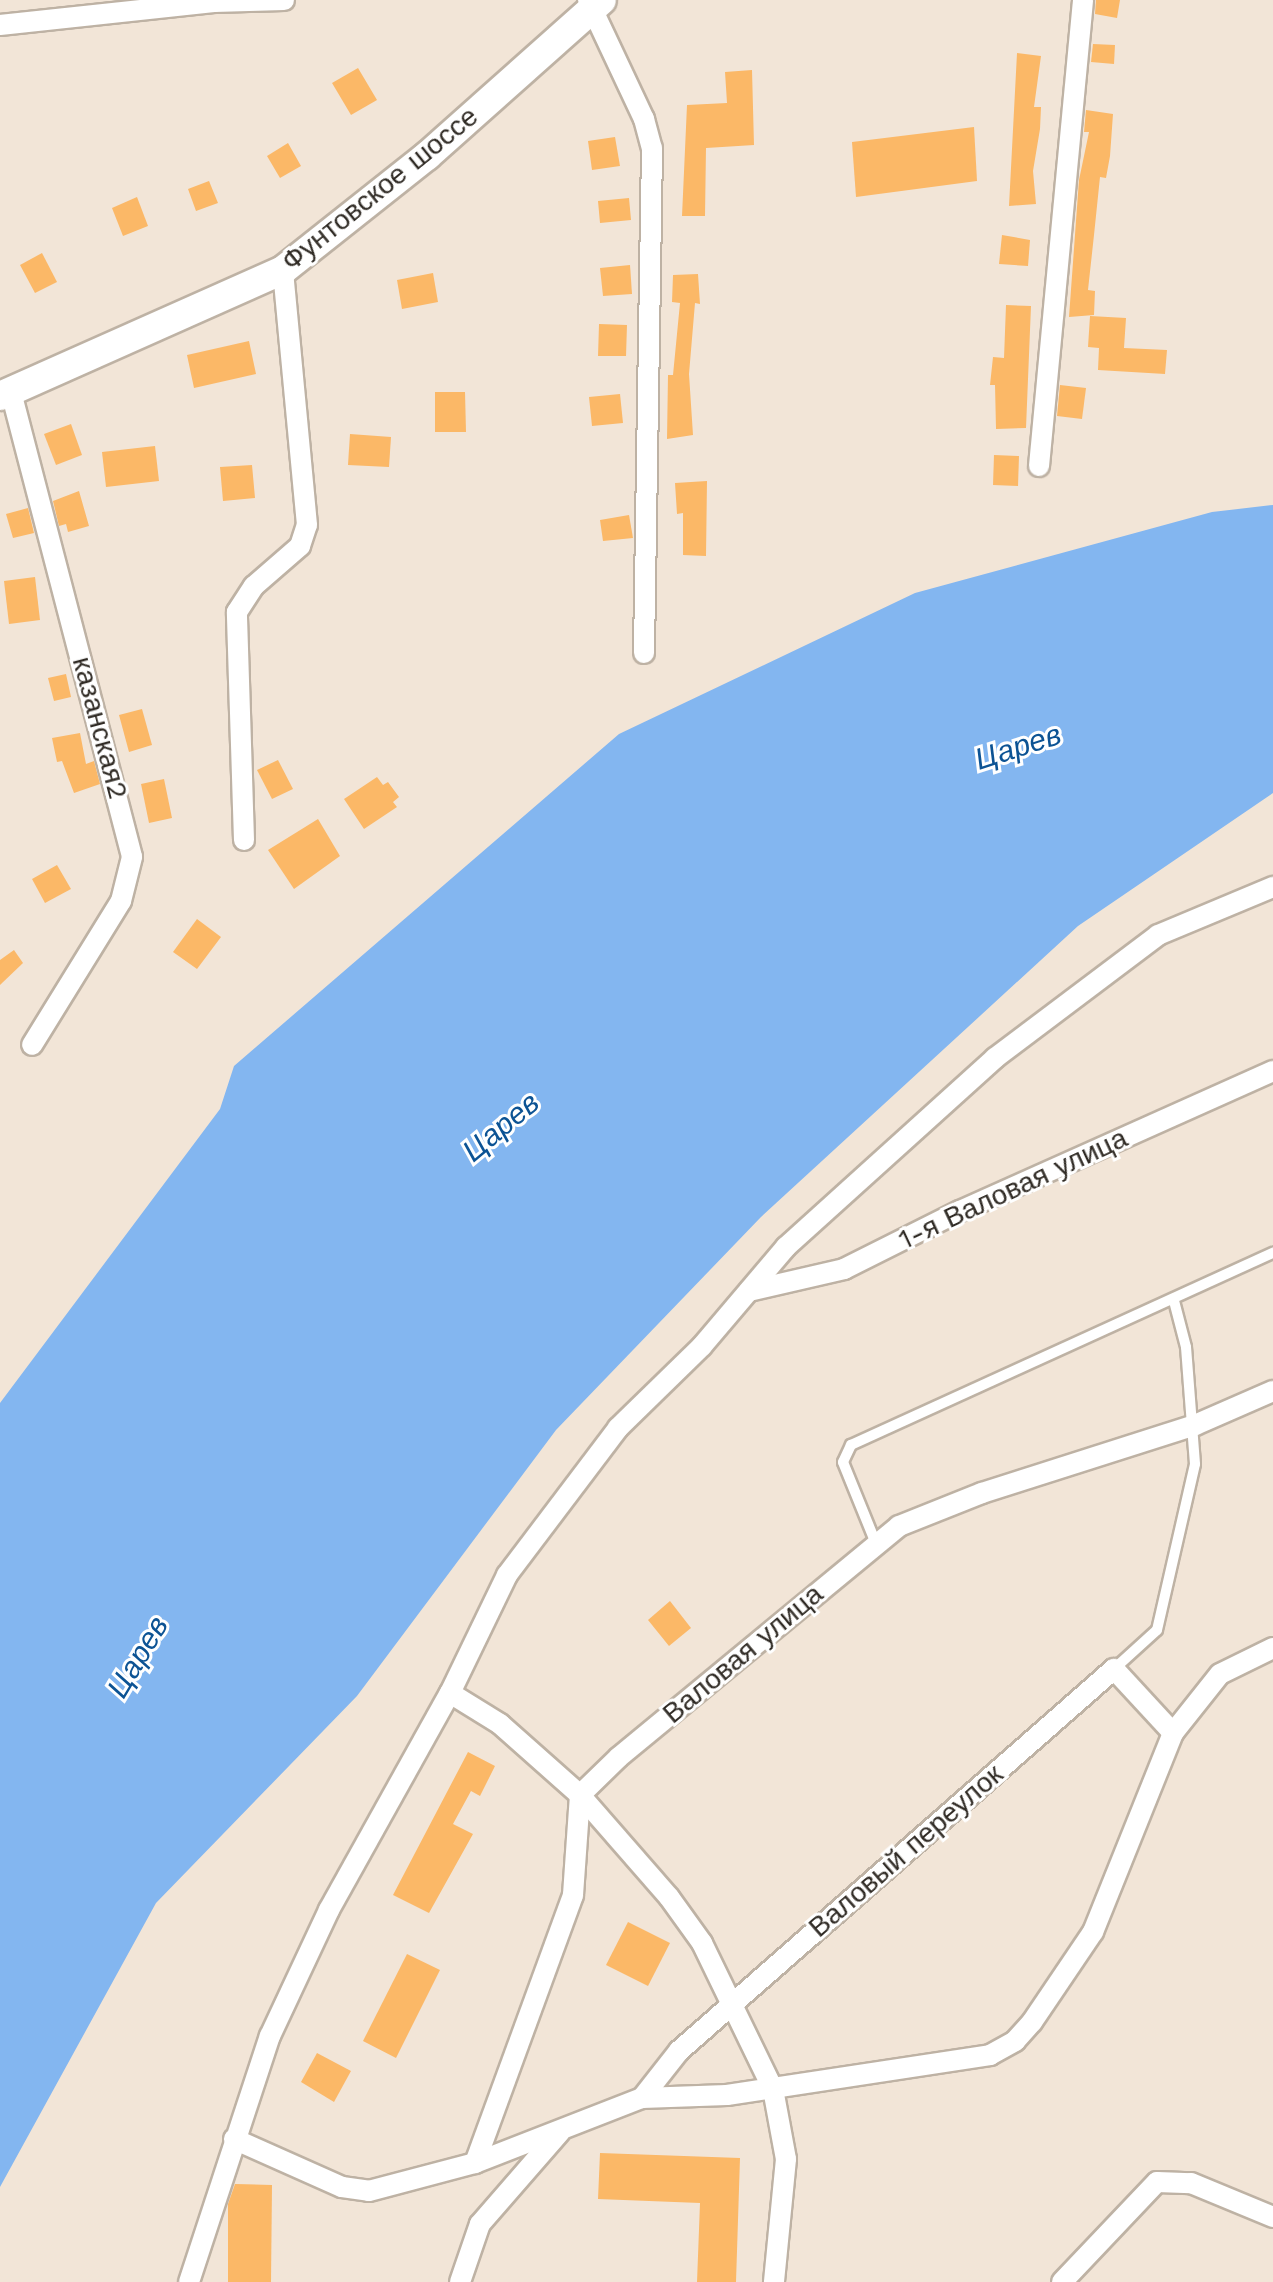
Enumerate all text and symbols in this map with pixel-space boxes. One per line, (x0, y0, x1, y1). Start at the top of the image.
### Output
street label: Фунтовское шоссе (275, 100, 485, 278)
street label: казанская2 (65, 653, 135, 803)
water label: Царев (970, 716, 1066, 778)
water label: Царев (456, 1085, 546, 1169)
street label: 1-я Валовая улица (893, 1121, 1133, 1257)
street label: Валовая улица (656, 1577, 830, 1731)
water label: Царев (100, 1610, 176, 1704)
street label: Валовый переулок (802, 1758, 1010, 1944)

